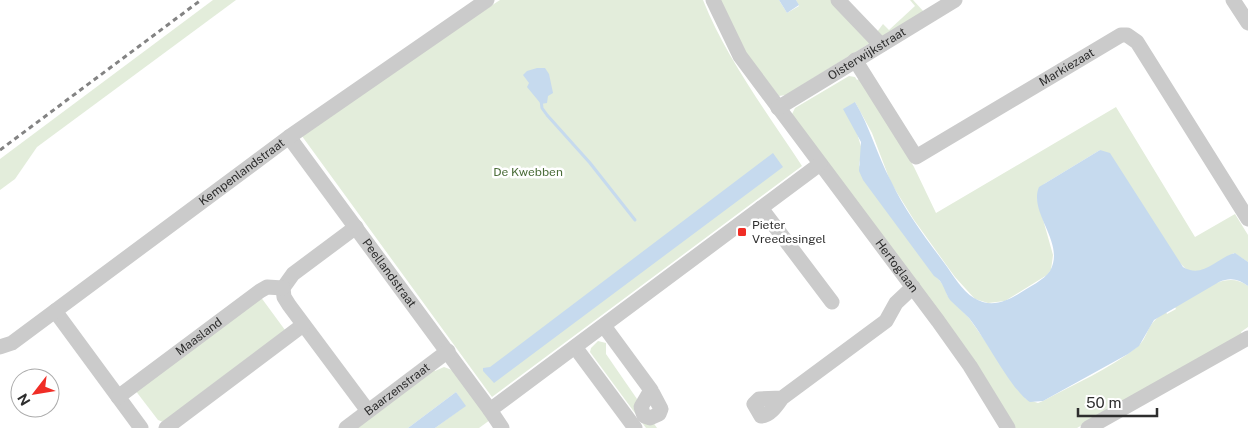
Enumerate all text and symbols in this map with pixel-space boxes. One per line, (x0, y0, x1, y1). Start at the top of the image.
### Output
street label: Oisterwijkstraat (825, 25, 909, 83)
street label: Markiezaat (1037, 45, 1097, 89)
street label: Kempenlandstraat (196, 136, 288, 208)
park label: De Kwebben (493, 165, 563, 179)
place label: Pieter Vreedesingel (752, 218, 826, 246)
marker: Pieter Vreedesingel (736, 226, 748, 238)
street label: Peellandstraat (359, 236, 419, 310)
street label: Hertoglaan (872, 236, 921, 295)
street label: Maasland (173, 315, 225, 358)
street label: Baarzenstraat (362, 360, 433, 419)
north arrow (10, 368, 60, 418)
scale bar (1078, 386, 1157, 418)
text: N (14, 391, 34, 409)
text: 50 m (1086, 394, 1121, 411)

